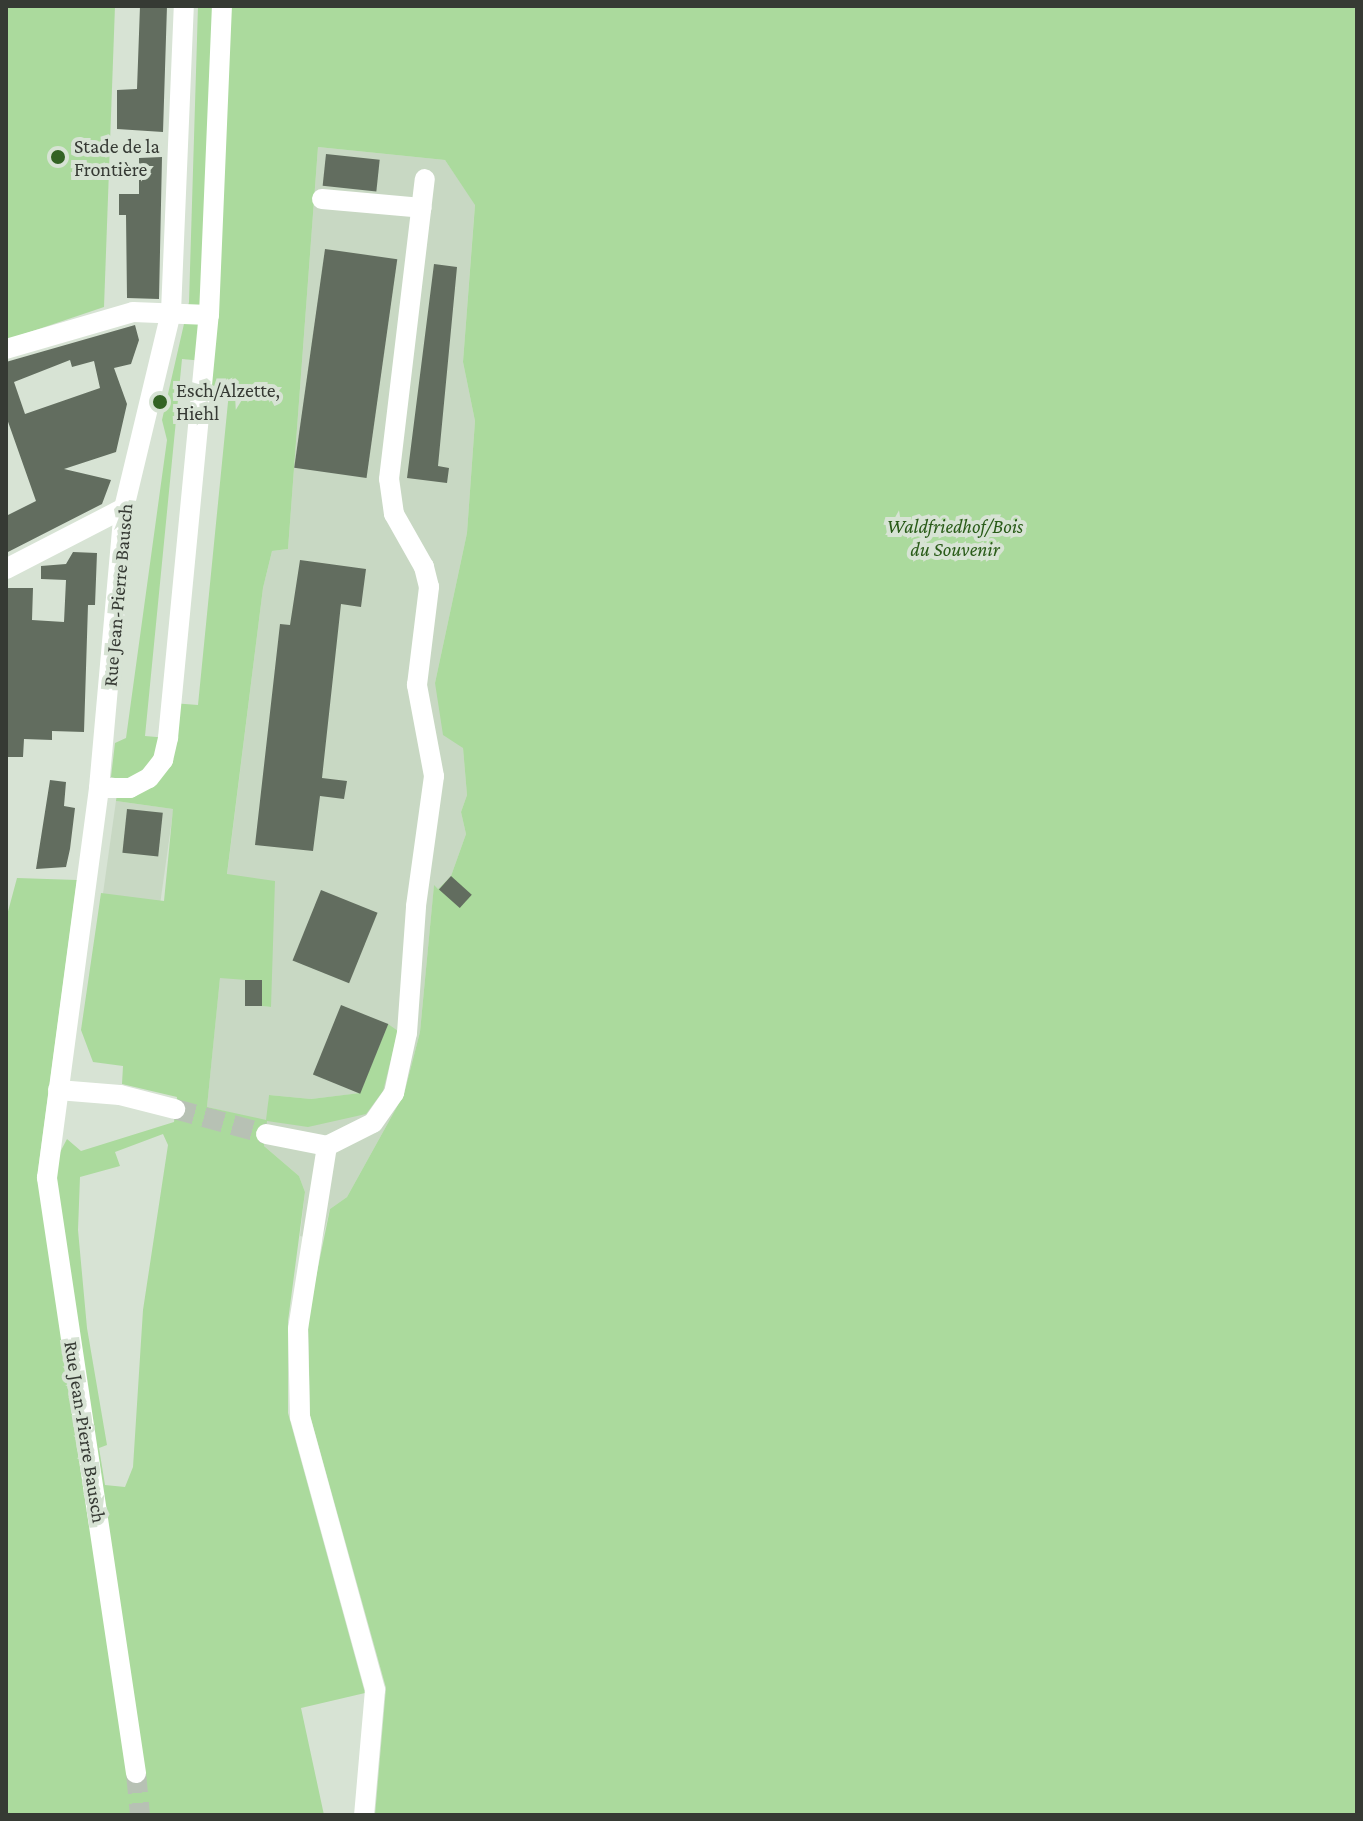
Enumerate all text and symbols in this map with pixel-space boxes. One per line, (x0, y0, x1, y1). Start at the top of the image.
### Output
place label: Stade de la Frontière (74, 134, 160, 181)
marker: Stade de la Frontière (49, 148, 67, 166)
place label: Esch/Alzette, Hiehl (176, 378, 280, 425)
marker: Esch/Alzette, Hiehl (151, 393, 169, 411)
street label: Rue Jean-Pierre Bausch (98, 502, 138, 688)
park label: Waldfriedhof/Bois du Souvenir (887, 515, 1023, 562)
street label: Rue Jean-Pierre Bausch (59, 1339, 111, 1525)

